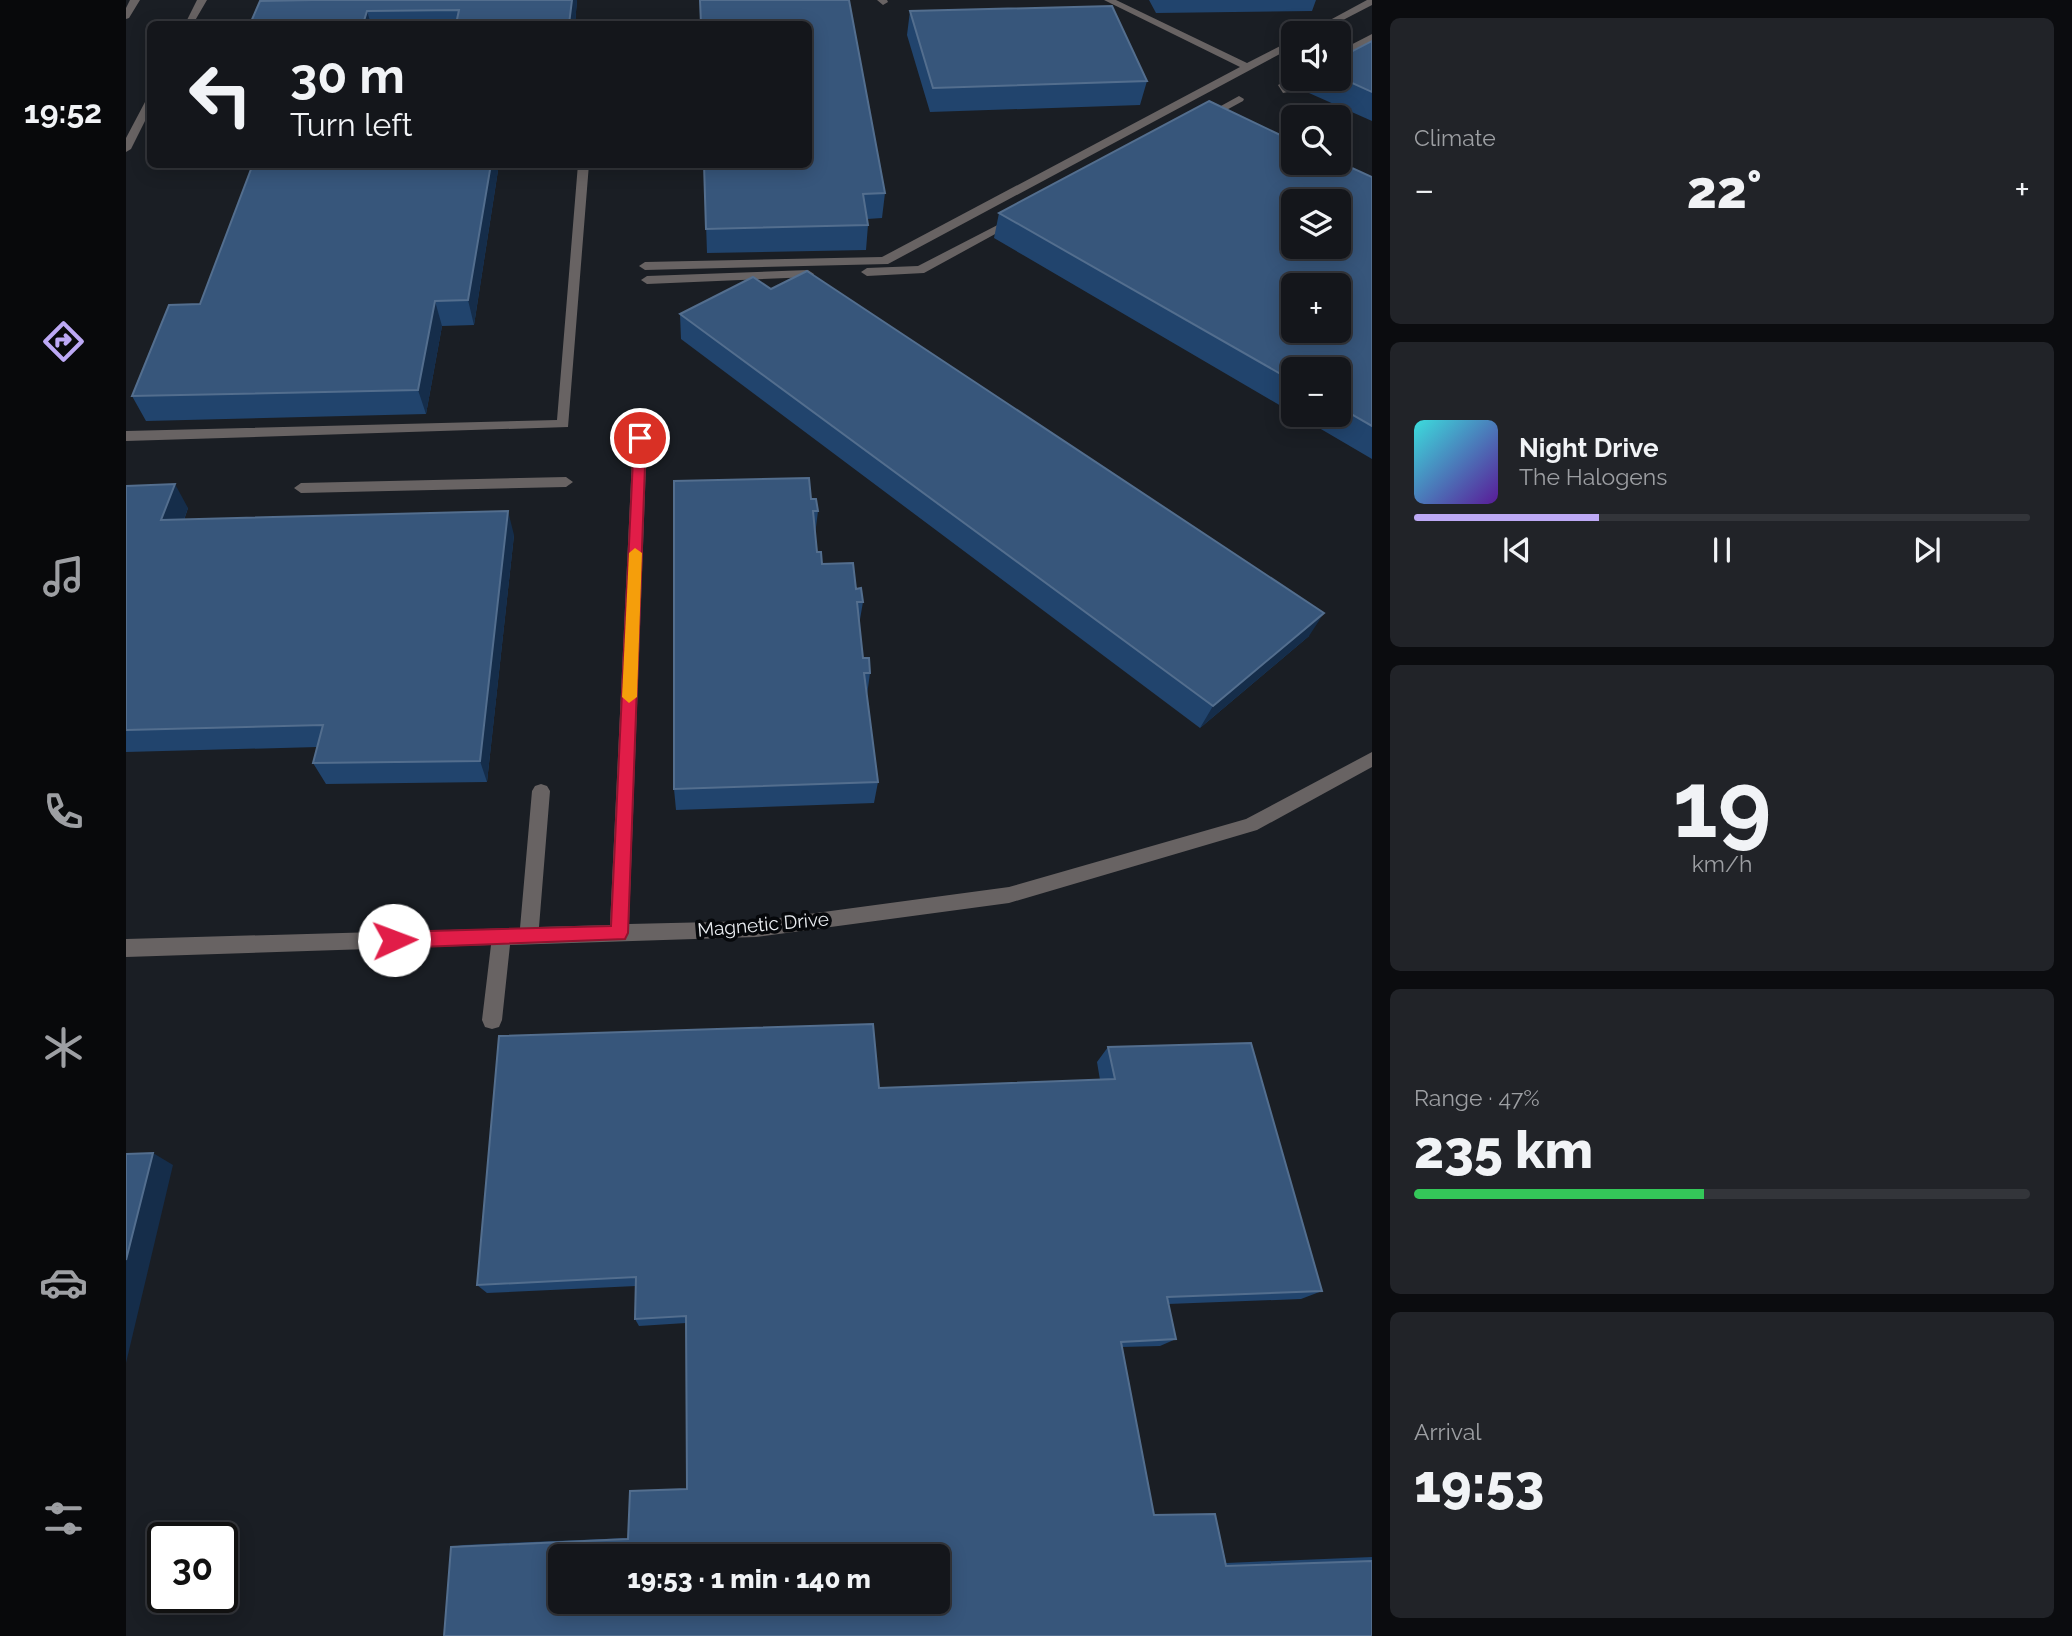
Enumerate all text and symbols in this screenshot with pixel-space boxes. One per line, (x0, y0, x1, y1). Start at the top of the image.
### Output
map controls (1281, 21, 1351, 427)
button: sound (1281, 21, 1351, 91)
text: 30 m (290, 47, 405, 104)
icon: left (175, 49, 266, 140)
text: 19:52 (24, 93, 102, 130)
button: search (1281, 105, 1351, 175)
text: Turn left (290, 106, 412, 143)
text: Climate (1414, 124, 1496, 151)
text: 22° (1687, 159, 1762, 220)
text: − (1414, 167, 1434, 212)
text: + (2014, 167, 2030, 212)
button: layers (1281, 189, 1351, 259)
button: + (1281, 273, 1351, 343)
icon: directions (39, 317, 88, 366)
button: − (1281, 357, 1351, 427)
pin (610, 408, 670, 468)
icon: arrive (621, 419, 659, 457)
text: Night Drive (1519, 433, 1658, 463)
text: The Halogens (1519, 463, 1667, 490)
icon: previous (1498, 531, 1536, 569)
icon: pause (1703, 531, 1741, 569)
icon: next (1908, 531, 1946, 569)
icon: music (39, 552, 88, 601)
text: 19 (1673, 751, 1771, 858)
icon: phone (39, 787, 88, 836)
text: km/h (1692, 850, 1752, 877)
position arrow (357, 903, 431, 977)
street label: Magnetic Drive (696, 907, 830, 941)
icon: climate (39, 1023, 88, 1072)
text: Range · 47% (1414, 1084, 1540, 1111)
text: 235 km (1414, 1119, 1593, 1180)
icon: car (39, 1258, 88, 1307)
text: Arrival (1414, 1418, 1481, 1445)
text: 19:53 (1414, 1453, 1544, 1514)
icon: filters (39, 1494, 88, 1543)
speed limit sign: 30 (147, 1522, 238, 1613)
text: 19:53 · 1 min · 140 m (627, 1564, 871, 1594)

